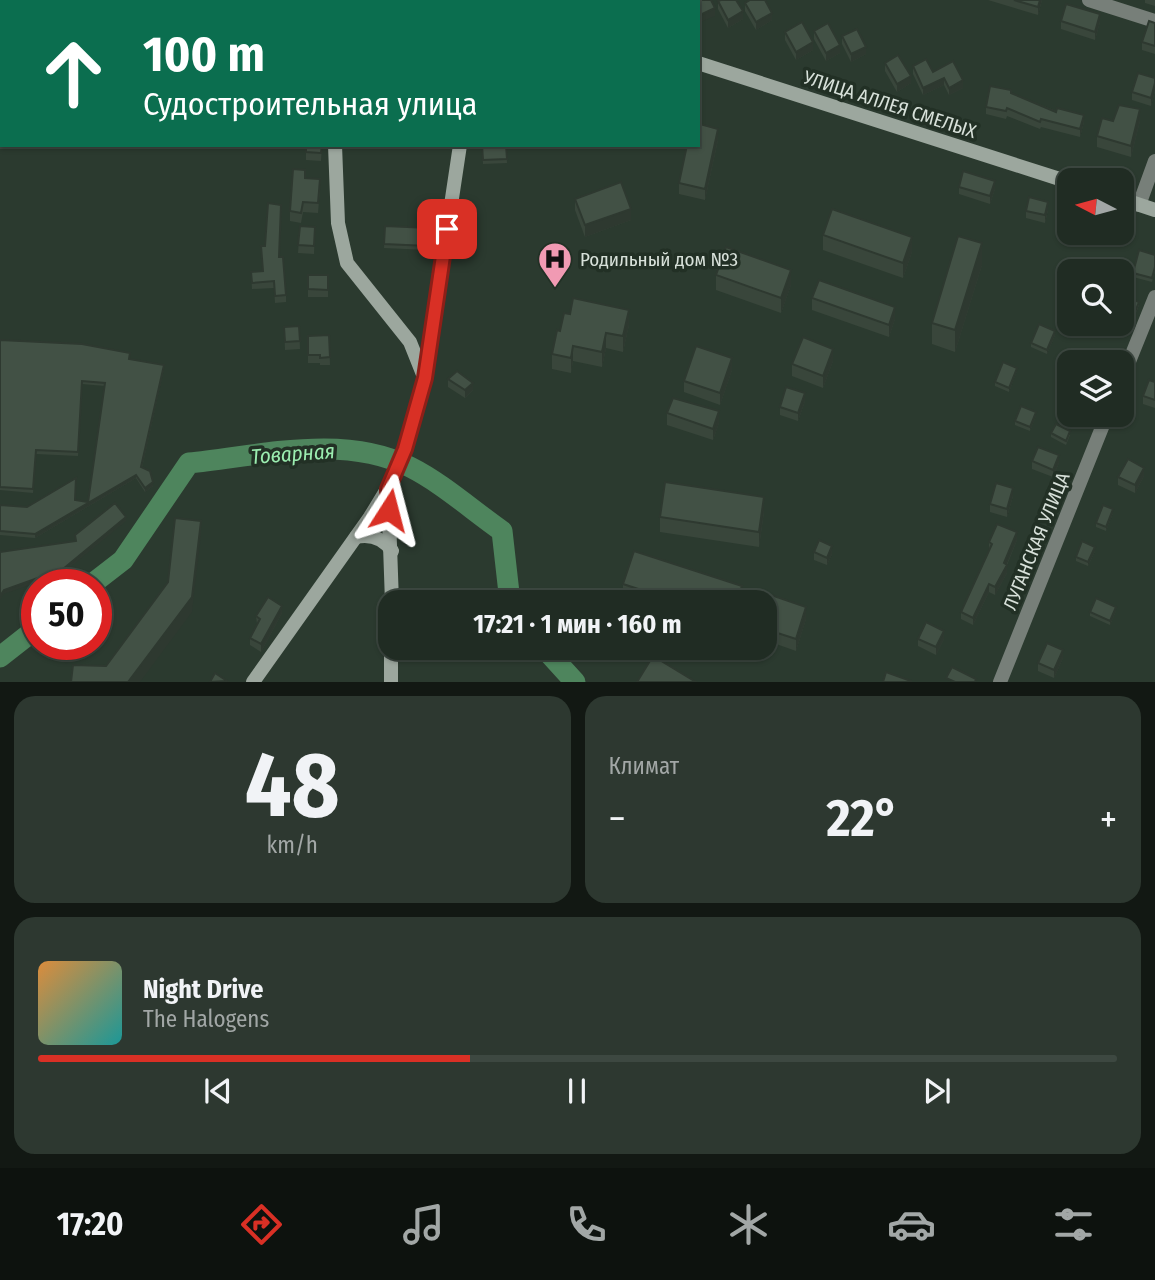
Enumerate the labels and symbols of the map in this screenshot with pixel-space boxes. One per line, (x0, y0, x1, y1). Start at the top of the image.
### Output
street label: УЛИЦА АЛЛЕЯ СМЕЛЫХ (800, 65, 980, 143)
north arrow (1057, 168, 1134, 245)
pin (417, 199, 477, 259)
hospital icon: Родильный дом №3 (536, 240, 574, 289)
place label: Родильный дом №3 (580, 248, 738, 271)
water label: Товарная (250, 438, 336, 470)
street label: ЛУГАНСКАЯ УЛИЦА (998, 469, 1075, 613)
position arrow (352, 473, 426, 547)
speed limit sign: 50 (21, 569, 112, 660)

